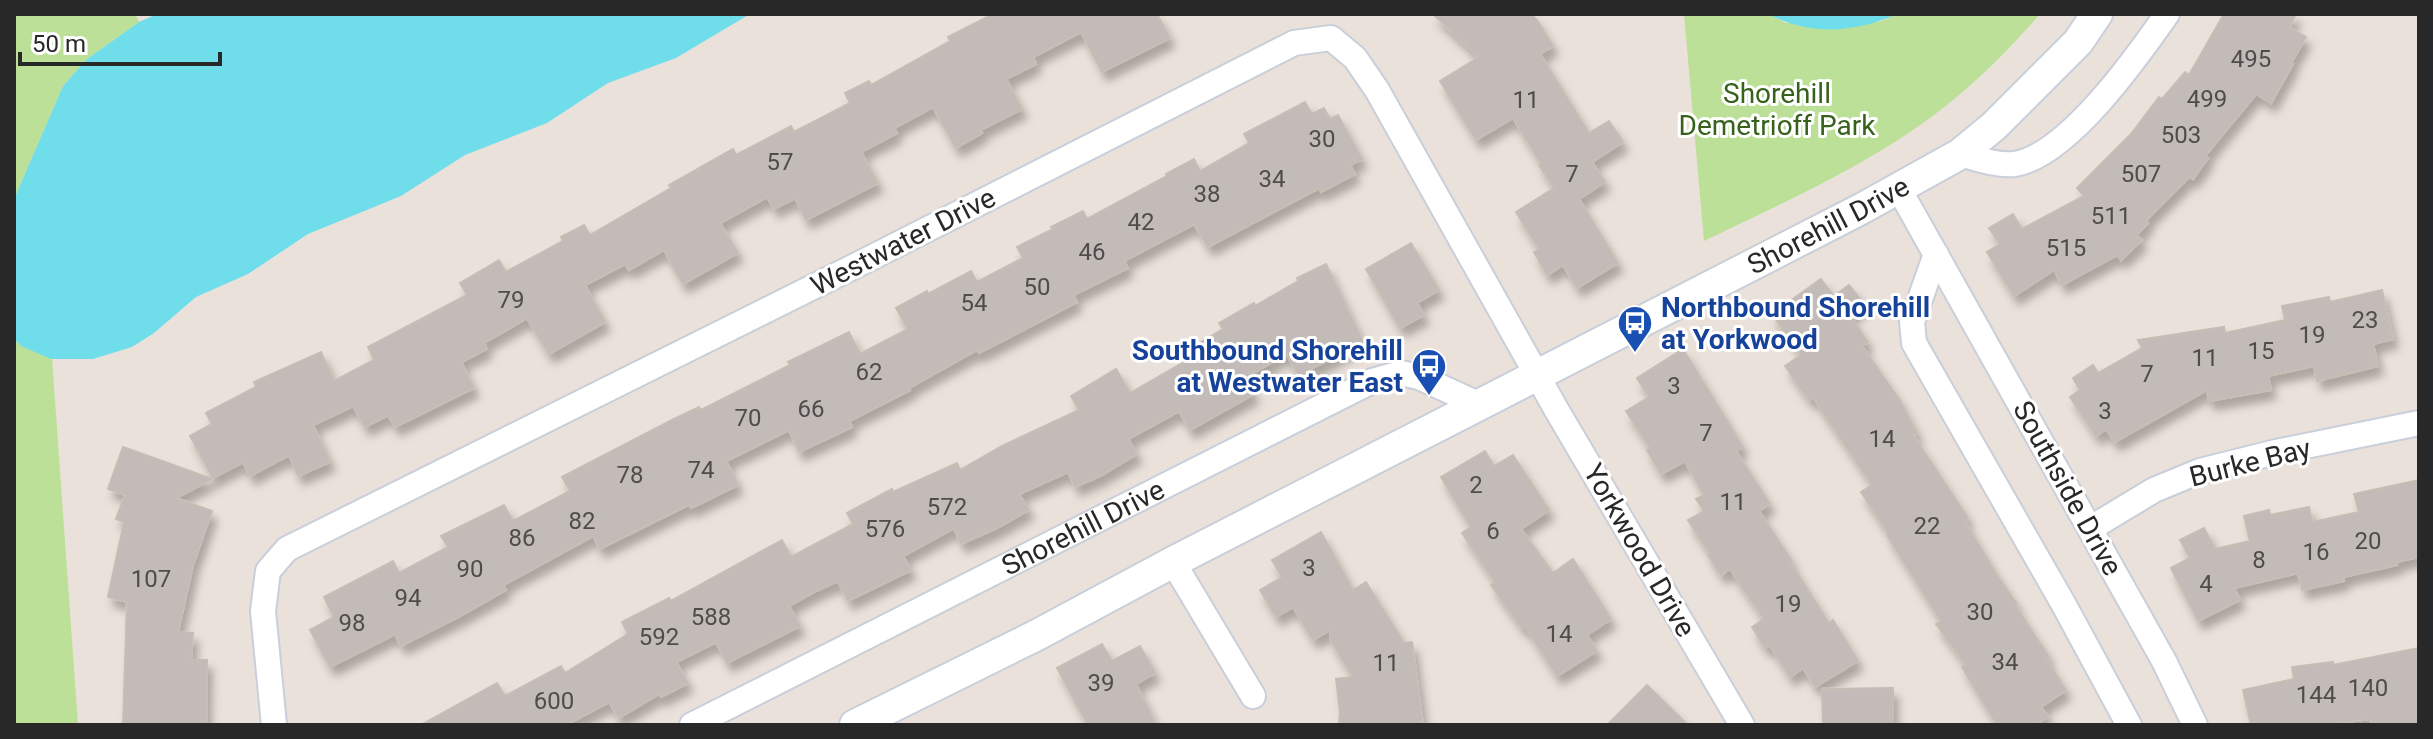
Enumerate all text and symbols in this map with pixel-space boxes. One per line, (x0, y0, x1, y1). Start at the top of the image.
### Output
scale bar (20, 16, 220, 66)
text: 50 m (32, 30, 86, 58)
house number: 495 (2231, 45, 2271, 73)
park label: Shorehill Demetrioff Park (1679, 77, 1876, 142)
house number: 499 (2187, 85, 2227, 113)
house number: 11 (1513, 86, 1539, 114)
house number: 503 (2161, 121, 2201, 149)
house number: 30 (1309, 125, 1335, 153)
house number: 57 (767, 148, 793, 176)
house number: 7 (1565, 160, 1579, 188)
house number: 507 (2121, 160, 2161, 188)
house number: 34 (1259, 165, 1285, 193)
street label: Shorehill Drive (1742, 170, 1915, 281)
house number: 38 (1194, 180, 1220, 208)
street label: Westwater Drive (806, 181, 1001, 302)
house number: 511 (2091, 202, 2131, 230)
house number: 42 (1128, 208, 1154, 236)
house number: 515 (2046, 234, 2086, 262)
house number: 46 (1079, 238, 1105, 266)
house number: 50 (1024, 273, 1050, 301)
house number: 79 (498, 286, 524, 314)
house number: 54 (961, 289, 987, 317)
place label: Northbound Shorehill at Yorkwood (1661, 291, 1930, 356)
bus stop icon: Northbound Shorehill at Yorkwood (1616, 304, 1654, 354)
house number: 23 (2352, 306, 2378, 334)
house number: 19 (2299, 321, 2325, 349)
place label: Southbound Shorehill at Westwater East (1132, 334, 1403, 399)
house number: 15 (2248, 337, 2274, 365)
house number: 11 (2192, 344, 2218, 372)
bus stop icon: Southbound Shorehill at Westwater East (1410, 347, 1448, 397)
house number: 62 (856, 358, 882, 386)
house number: 7 (2140, 360, 2154, 388)
house number: 3 (1667, 372, 1681, 400)
house number: 66 (798, 395, 824, 423)
street label: Southside Drive (2006, 395, 2129, 581)
house number: 3 (2098, 397, 2112, 425)
house number: 70 (735, 404, 761, 432)
house number: 7 (1699, 419, 1713, 447)
house number: 14 (1869, 425, 1895, 453)
street label: Burke Bay (2186, 431, 2314, 493)
house number: 74 (688, 456, 714, 484)
street label: Yorkwood Drive (1577, 458, 1702, 643)
house number: 78 (617, 461, 643, 489)
house number: 2 (1469, 471, 1483, 499)
street label: Shorehill Drive (996, 473, 1170, 583)
house number: 11 (1720, 488, 1746, 516)
house number: 572 (927, 493, 967, 521)
house number: 82 (569, 507, 595, 535)
house number: 22 (1914, 512, 1940, 540)
house number: 576 (865, 515, 905, 543)
house number: 6 (1486, 517, 1500, 545)
house number: 86 (509, 524, 535, 552)
house number: 20 (2355, 527, 2381, 555)
house number: 16 (2303, 538, 2329, 566)
house number: 8 (2252, 546, 2266, 574)
house number: 3 (1302, 554, 1316, 582)
house number: 90 (457, 555, 483, 583)
house number: 107 (131, 565, 171, 593)
house number: 4 (2199, 570, 2213, 598)
house number: 94 (395, 584, 421, 612)
house number: 19 (1775, 590, 1801, 618)
house number: 30 (1967, 598, 1993, 626)
house number: 588 (691, 603, 731, 631)
house number: 98 (339, 609, 365, 637)
house number: 14 (1546, 620, 1572, 648)
house number: 592 (639, 623, 679, 651)
house number: 34 (1992, 648, 2018, 676)
house number: 11 (1373, 649, 1399, 677)
house number: 39 (1088, 669, 1114, 697)
house number: 140 (2348, 674, 2388, 702)
house number: 144 (2296, 681, 2336, 709)
house number: 600 (534, 687, 574, 715)

